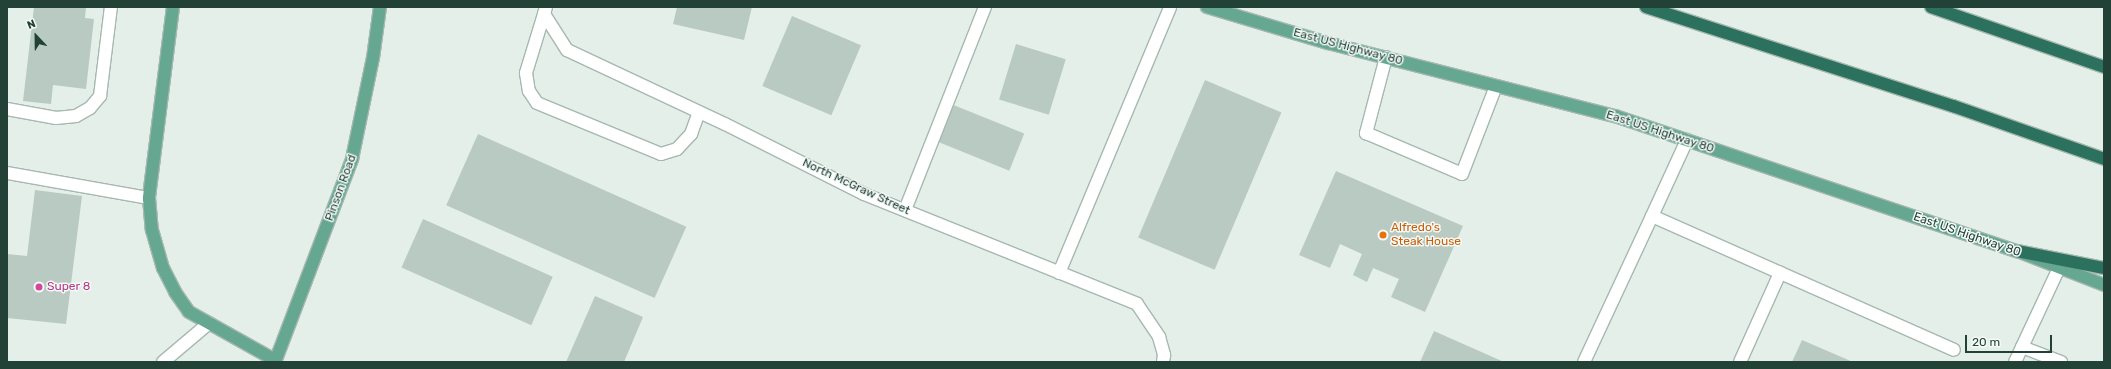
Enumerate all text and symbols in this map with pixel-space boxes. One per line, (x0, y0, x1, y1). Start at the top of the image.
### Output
north arrow (16, 16, 56, 56)
text: N (25, 17, 37, 32)
street label: East US Highway 80 (1292, 25, 1404, 69)
street label: East US Highway 80 (1604, 108, 1716, 156)
street label: Pinson Road (322, 153, 360, 223)
street label: North McGraw Street (800, 156, 912, 218)
street label: East US Highway 80 (1911, 210, 2023, 260)
place label: Alfredo's Steak House (1391, 221, 1461, 249)
marker: Alfredo's Steak House (1378, 230, 1388, 240)
place label: Super 8 (47, 280, 91, 294)
marker: Super 8 (34, 282, 44, 292)
scale bar (1967, 327, 2054, 353)
text: 20 m (1972, 335, 2000, 349)

